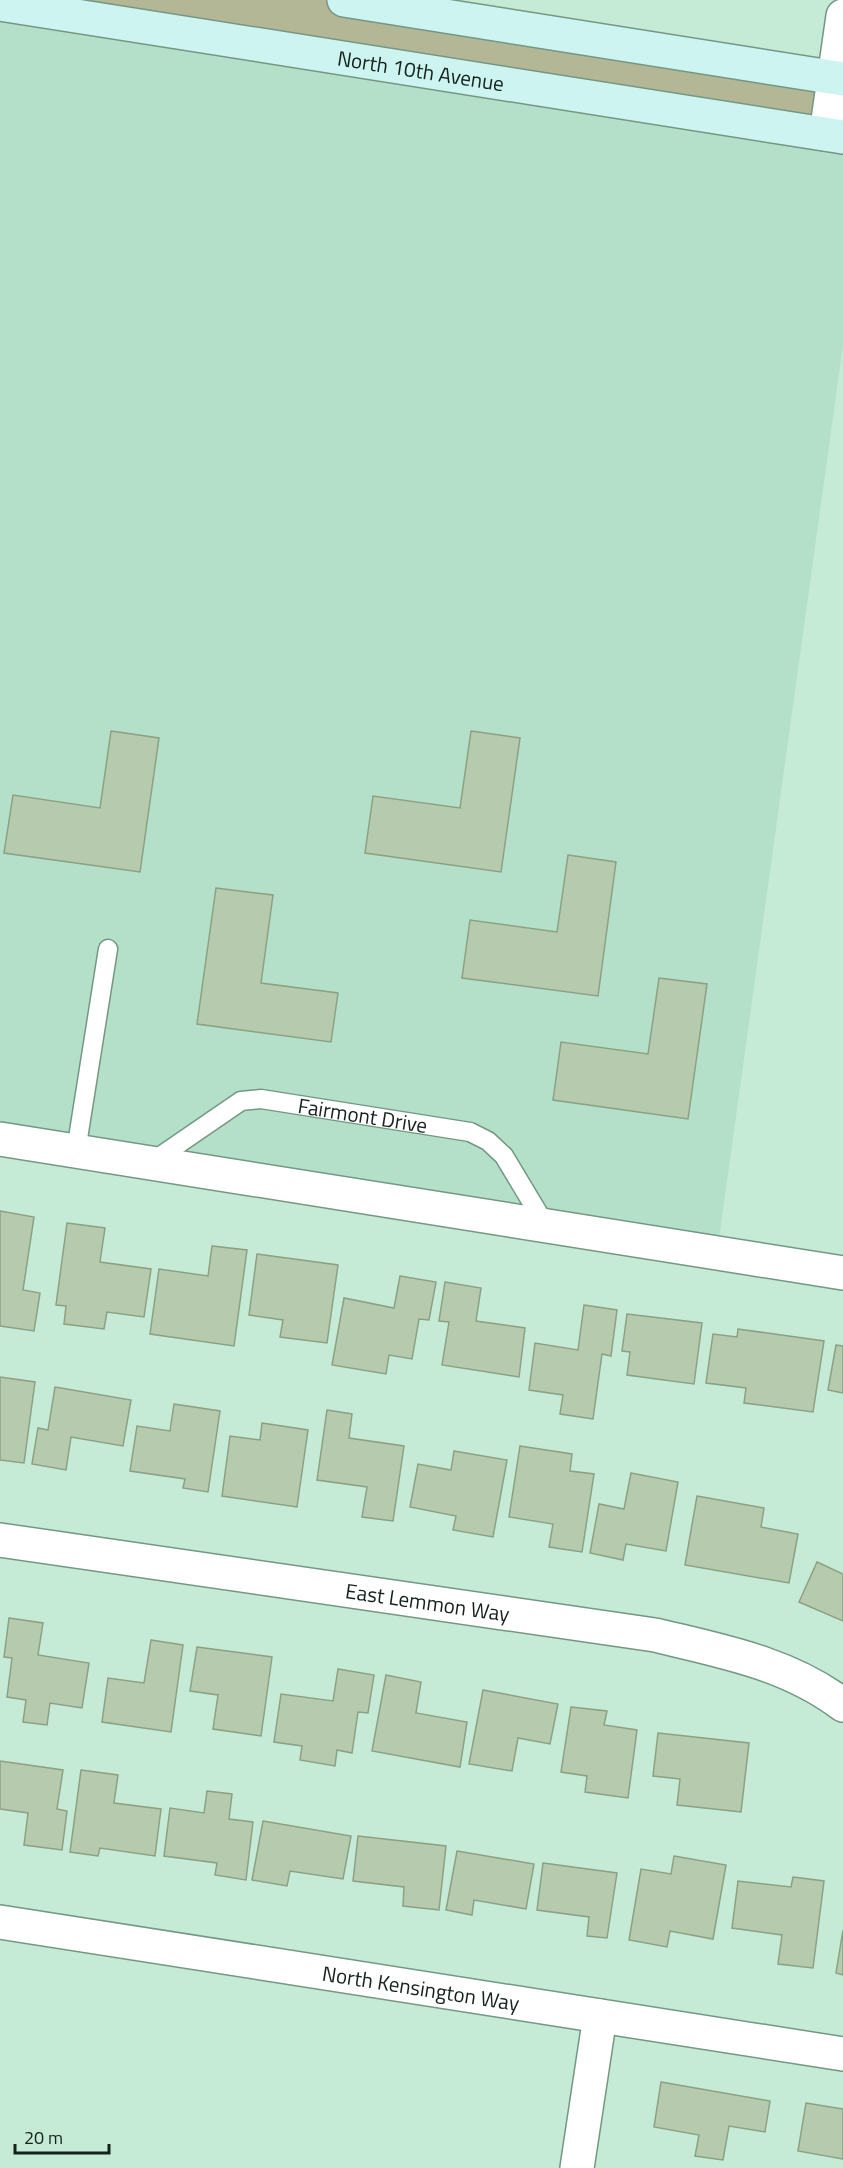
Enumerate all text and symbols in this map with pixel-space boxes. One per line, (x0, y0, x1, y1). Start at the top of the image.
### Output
street label: North 10th Avenue (335, 41, 506, 99)
street label: Fairmont Drive (296, 1089, 430, 1141)
street label: East Lemmon Way (343, 1574, 512, 1630)
street label: North Kensington Way (320, 1957, 522, 2019)
scale bar (15, 2117, 110, 2155)
text: 20 m (24, 2124, 63, 2151)

